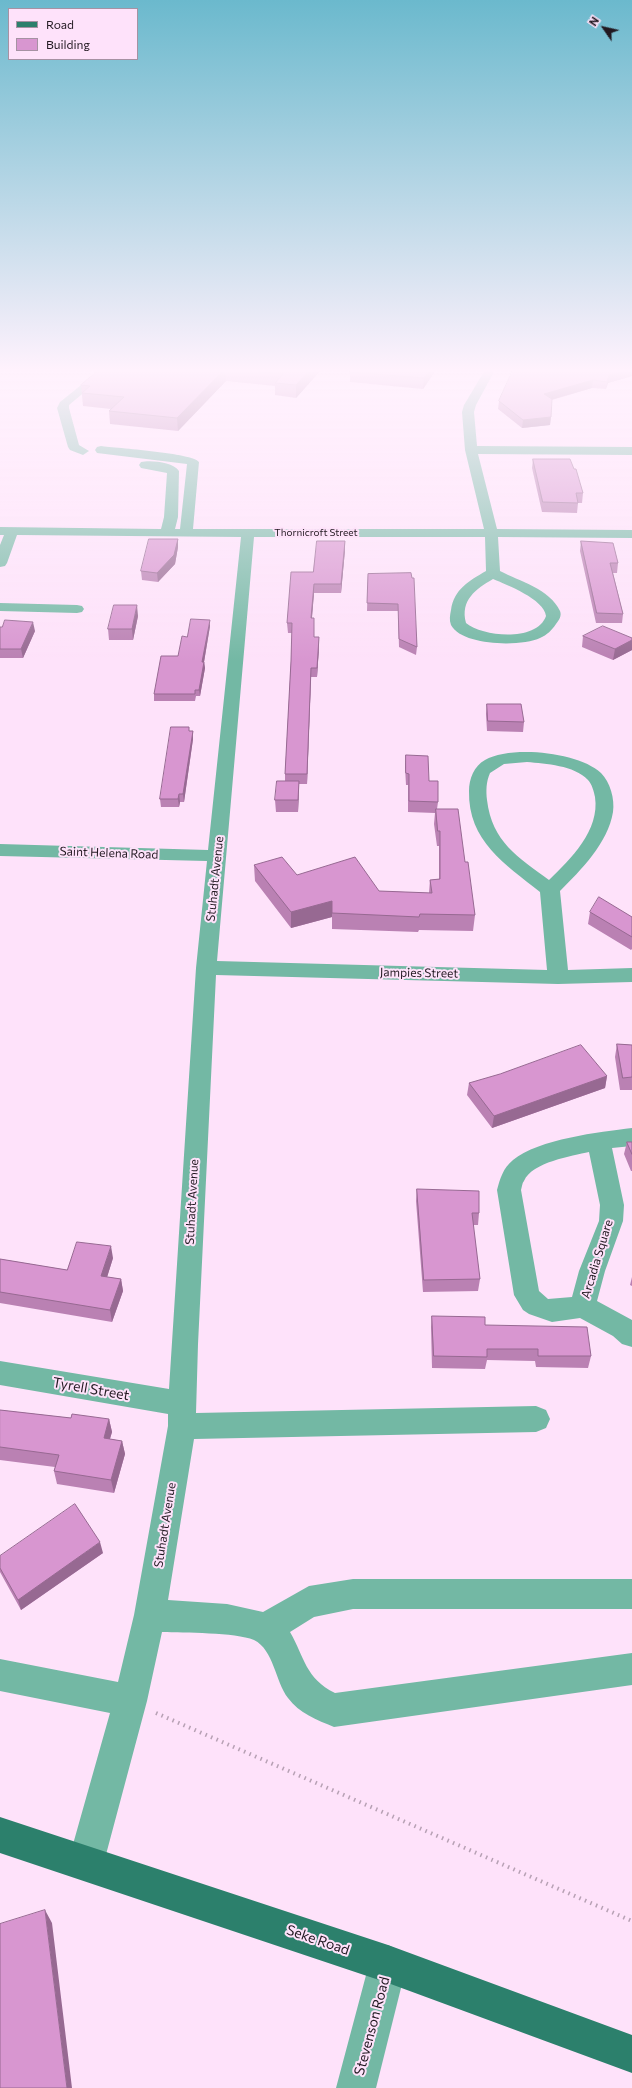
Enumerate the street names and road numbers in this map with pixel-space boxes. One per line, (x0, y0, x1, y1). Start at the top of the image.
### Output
street label: Thornicroft Street (274, 527, 358, 539)
street label: Stuhadt Avenue (203, 836, 227, 922)
street label: Saint Helena Road (59, 844, 159, 862)
street label: Jampies Street (380, 965, 458, 981)
street label: Stuhadt Avenue (183, 1159, 201, 1245)
street label: Arcadia Square (578, 1218, 616, 1300)
street label: Tyrell Street (51, 1374, 131, 1404)
street label: Stuhadt Avenue (151, 1481, 179, 1569)
street label: Seke Road (284, 1921, 352, 1959)
street label: Stevenson Road (351, 1975, 393, 2077)

